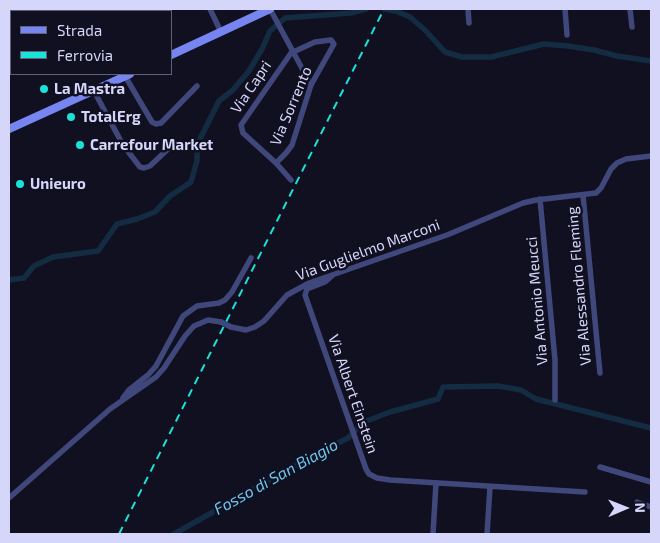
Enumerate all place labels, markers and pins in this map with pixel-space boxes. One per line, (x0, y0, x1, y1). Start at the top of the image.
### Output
place label: La Mastra (54, 80, 125, 98)
marker: La Mastra (38, 83, 50, 95)
place label: TotalErg (81, 108, 141, 126)
marker: TotalErg (65, 111, 77, 123)
place label: Carrefour Market (90, 136, 213, 154)
marker: Carrefour Market (74, 139, 86, 151)
place label: Unieuro (30, 175, 86, 193)
marker: Unieuro (14, 178, 26, 190)

